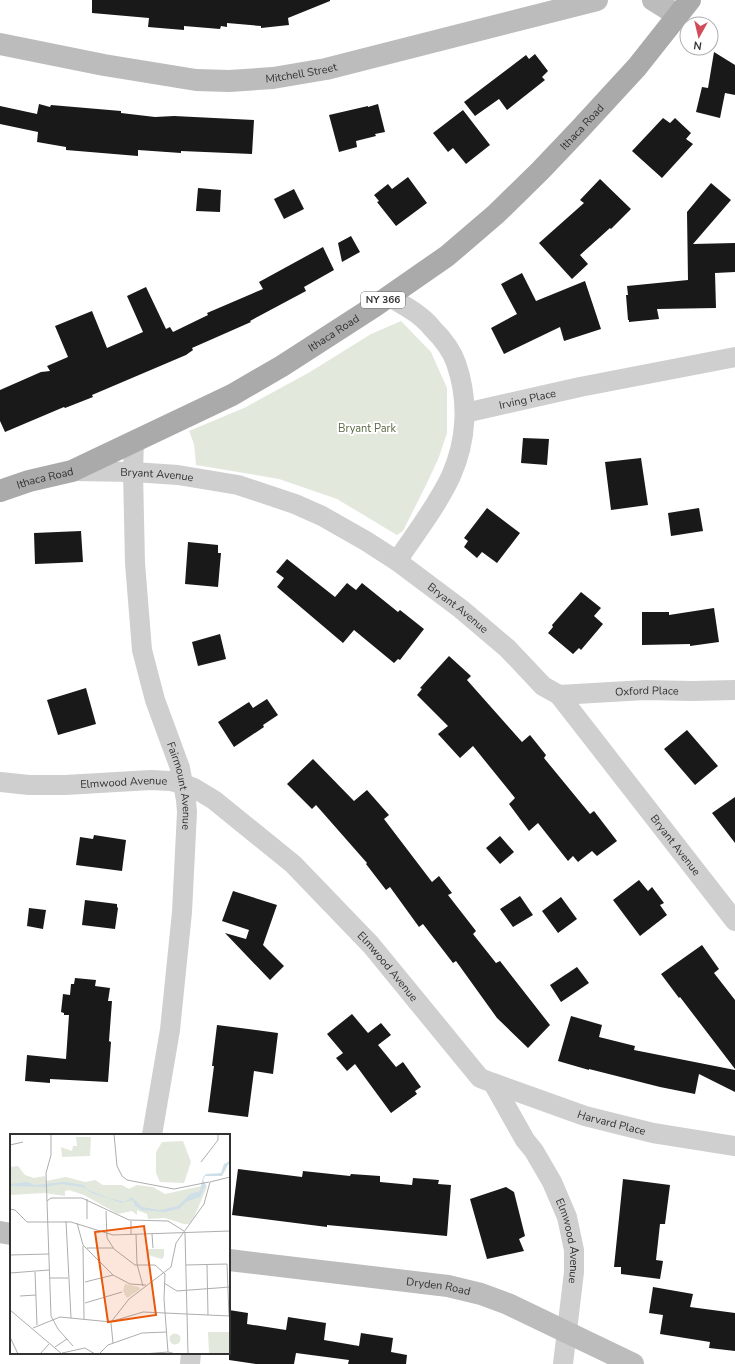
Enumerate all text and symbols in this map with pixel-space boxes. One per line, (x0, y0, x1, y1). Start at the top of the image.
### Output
north arrow (679, 16, 719, 56)
text: N (693, 37, 703, 53)
street label: Mitchell Street (265, 59, 339, 86)
street label: Ithaca Road (556, 100, 607, 153)
road number: NY 366 (361, 292, 405, 308)
street label: Ithaca Road (305, 311, 362, 355)
street label: Irving Place (498, 385, 557, 413)
park label: Bryant Park (338, 421, 396, 436)
street label: Ithaca Road (15, 463, 75, 492)
street label: Bryant Avenue (120, 464, 195, 485)
street label: Bryant Avenue (425, 579, 492, 637)
street label: Oxford Place (615, 682, 679, 699)
street label: Fairmount Avenue (163, 740, 194, 831)
street label: Elmwood Avenue (80, 772, 168, 792)
street label: Bryant Avenue (647, 811, 704, 879)
street label: Elmwood Avenue (354, 928, 422, 1005)
street label: Harvard Place (575, 1106, 647, 1138)
inset map (10, 1134, 230, 1354)
street label: Elmwood Avenue (552, 1196, 582, 1285)
street label: Dryden Road (405, 1274, 472, 1299)

